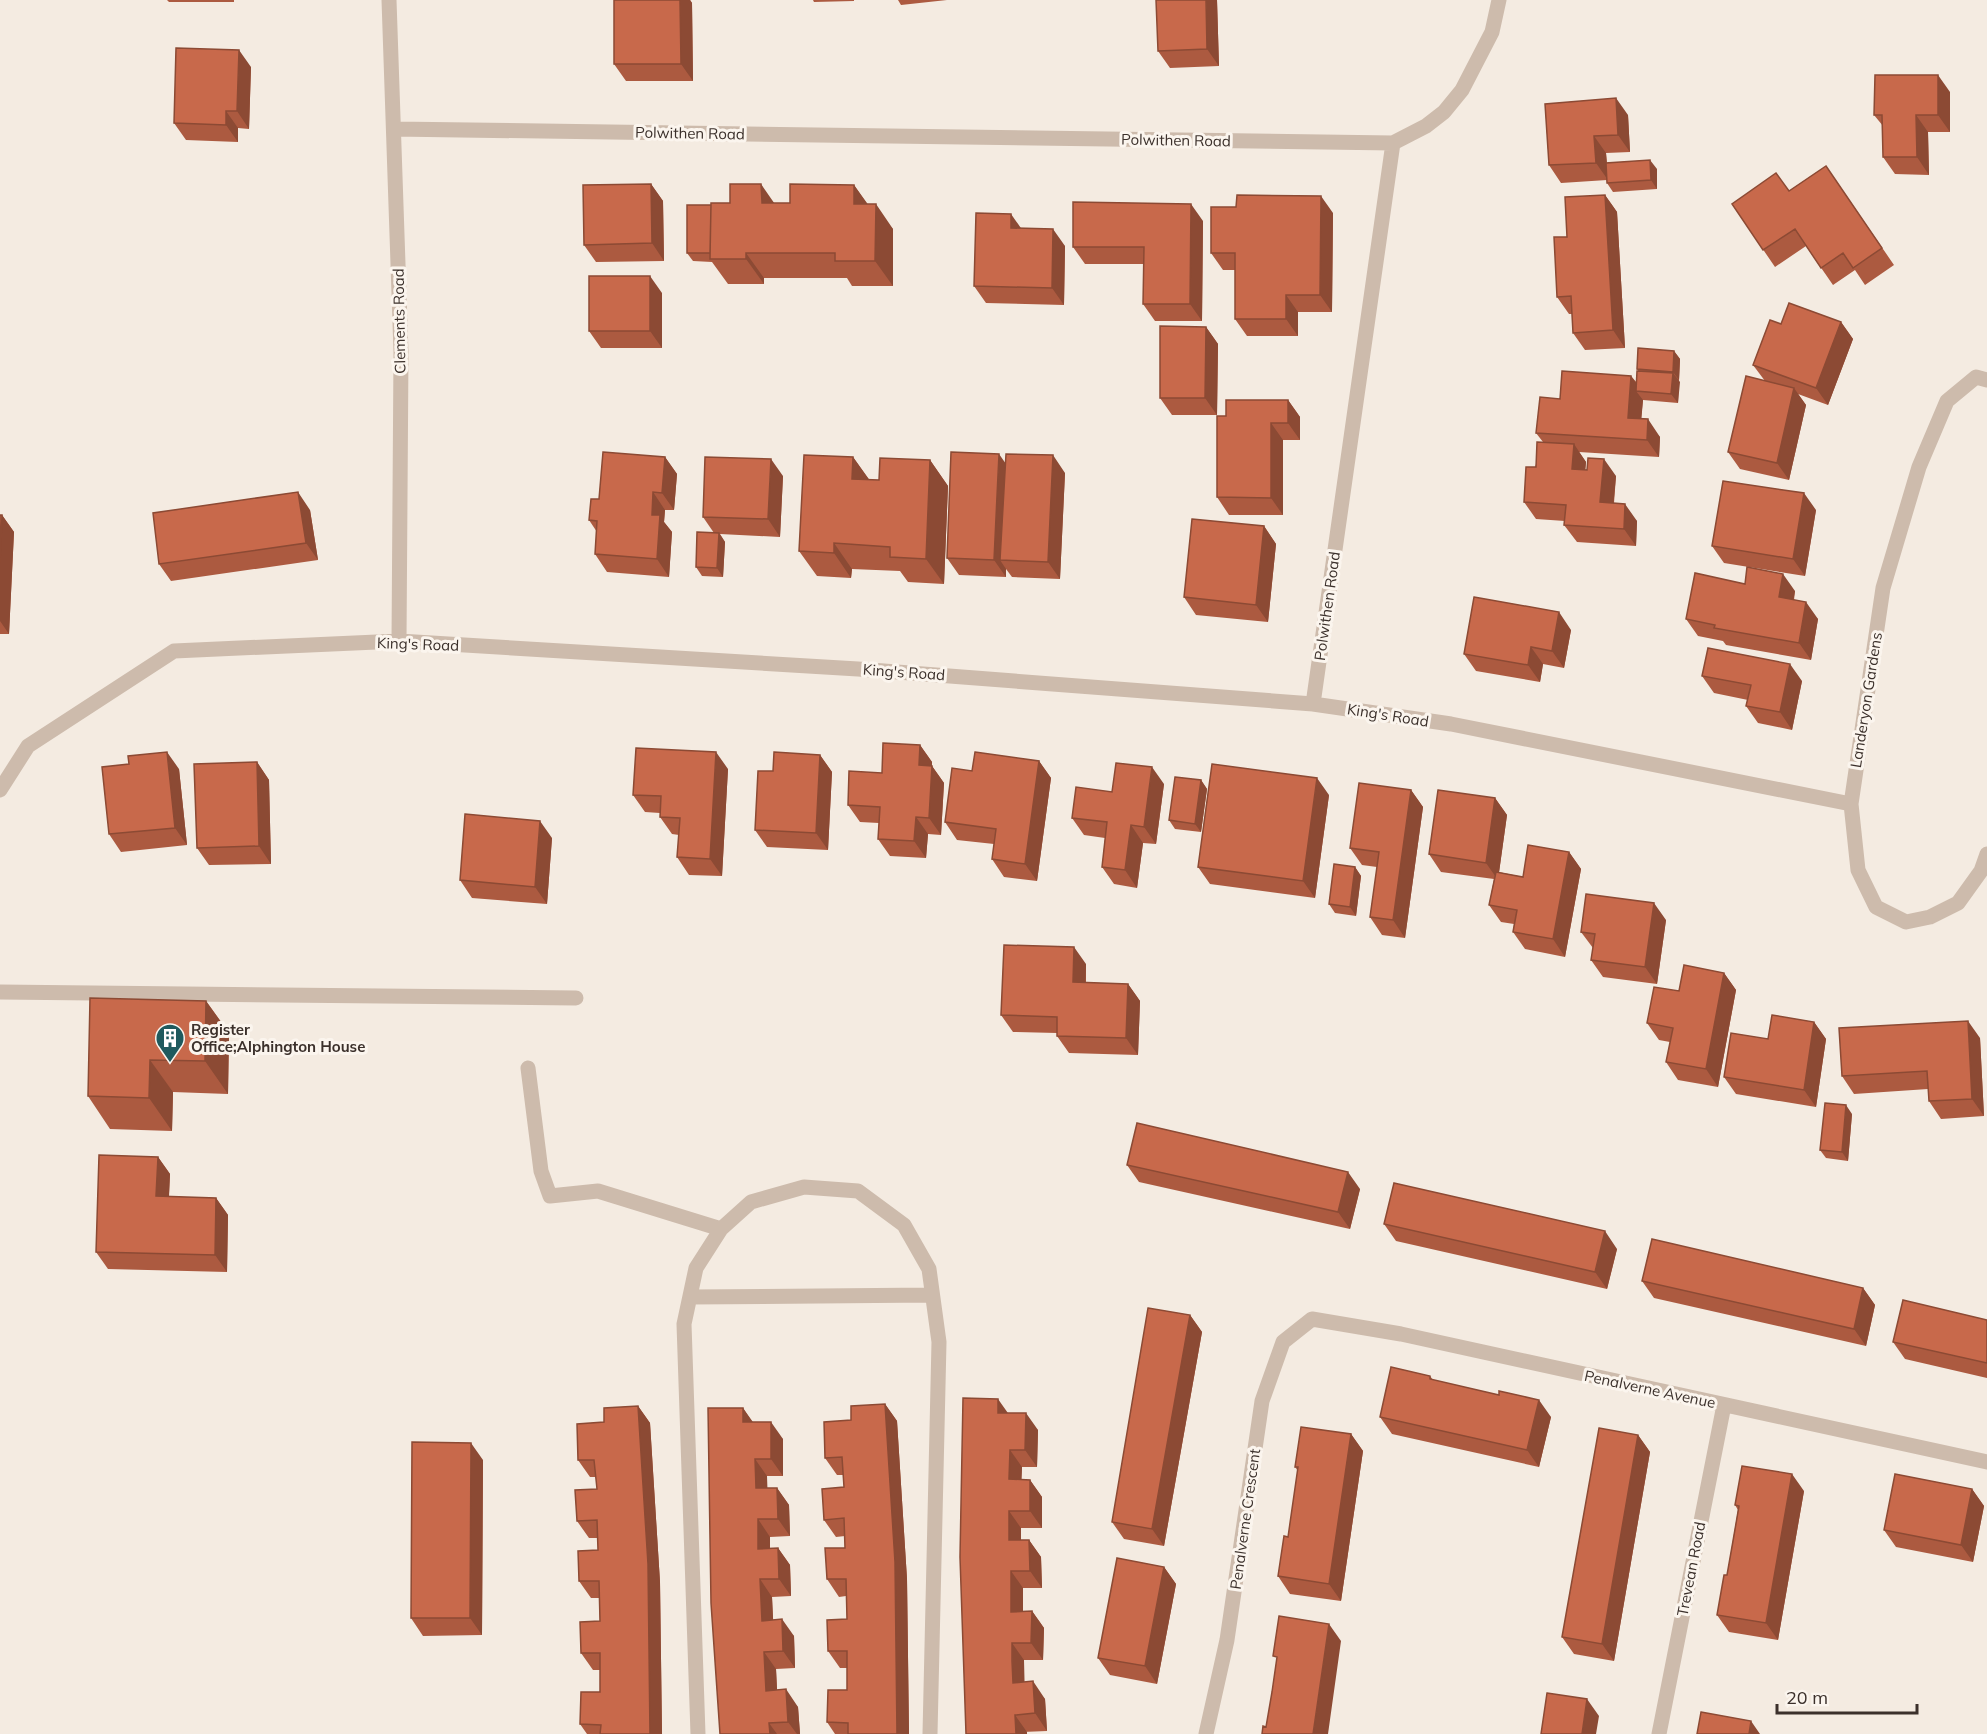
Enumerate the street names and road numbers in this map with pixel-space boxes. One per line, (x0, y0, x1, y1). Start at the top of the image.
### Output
street label: Polwithen Road (635, 123, 745, 143)
street label: Polwithen Road (1121, 130, 1231, 150)
street label: Clements Road (389, 268, 409, 374)
street label: Polwithen Road (1310, 550, 1344, 662)
street label: Landeryon Gardens (1846, 631, 1886, 769)
street label: King's Road (377, 633, 459, 655)
street label: King's Road (862, 660, 946, 684)
street label: King's Road (1346, 699, 1430, 731)
street label: Penalverne Avenue (1583, 1366, 1717, 1412)
street label: Penalverne Crescent (1226, 1447, 1264, 1591)
street label: Trevean Road (1673, 1520, 1709, 1618)

